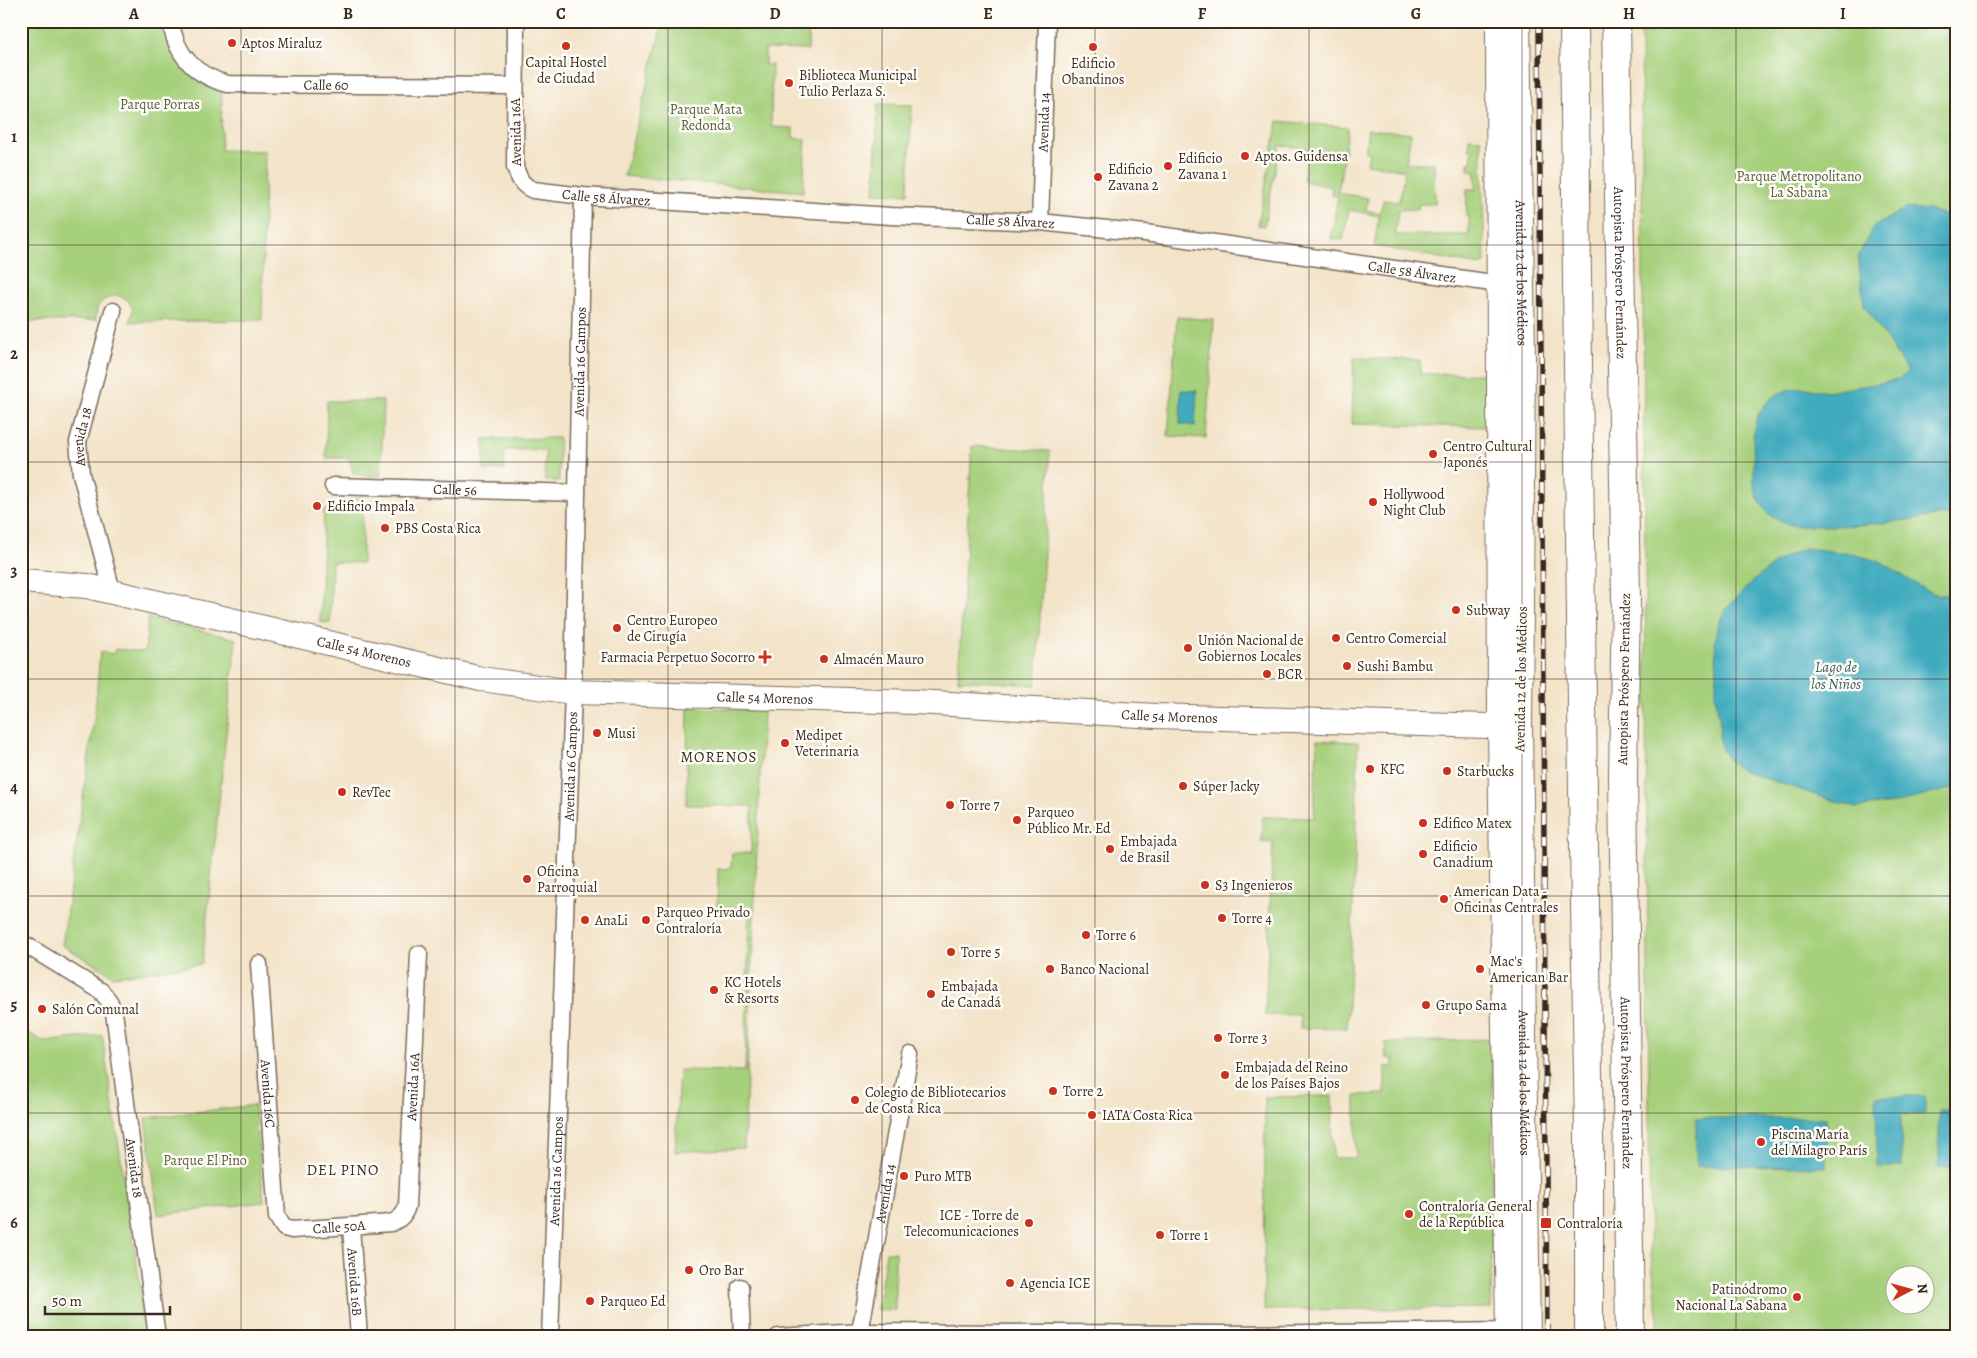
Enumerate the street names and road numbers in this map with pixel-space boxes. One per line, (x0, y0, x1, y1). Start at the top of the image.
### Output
street label: Calle 60 (303, 75, 349, 94)
street label: Avenida 14 (1033, 92, 1054, 153)
street label: Avenida 16A (506, 97, 526, 167)
street label: Calle 58 Álvarez (561, 184, 651, 210)
street label: Autopista Próspero Fernández (1609, 186, 1631, 359)
street label: Avenida 12 de los Médicos (1511, 199, 1532, 346)
street label: Calle 58 Álvarez (966, 210, 1056, 233)
street label: Calle 58 Álvarez (1367, 256, 1457, 287)
street label: Avenida 16 Campos (569, 306, 590, 418)
street label: Avenida 18 (68, 405, 97, 468)
street label: Calle 56 (433, 479, 477, 500)
street label: Autopista Próspero Fernández (1613, 593, 1635, 766)
street label: Avenida 12 de los Médicos (1510, 606, 1532, 753)
street label: Calle 54 Morenos (315, 631, 413, 672)
street label: Calle 54 Morenos (716, 687, 814, 709)
street label: Calle 54 Morenos (1121, 704, 1218, 727)
street label: Avenida 16 Campos (559, 711, 582, 823)
street label: Autopista Próspero Fernández (1616, 995, 1637, 1169)
street label: Avenida 12 de los Médicos (1514, 1009, 1535, 1156)
street label: Avenida 16A (402, 1051, 424, 1122)
street label: Avenida 16C (256, 1058, 280, 1129)
street label: Avenida 16 Campos (544, 1116, 567, 1227)
street label: Avenida 18 (121, 1136, 148, 1199)
street label: Avenida 14 (870, 1162, 900, 1225)
street label: Calle 50A (312, 1215, 367, 1238)
street label: Avenida 16B (343, 1246, 367, 1317)

